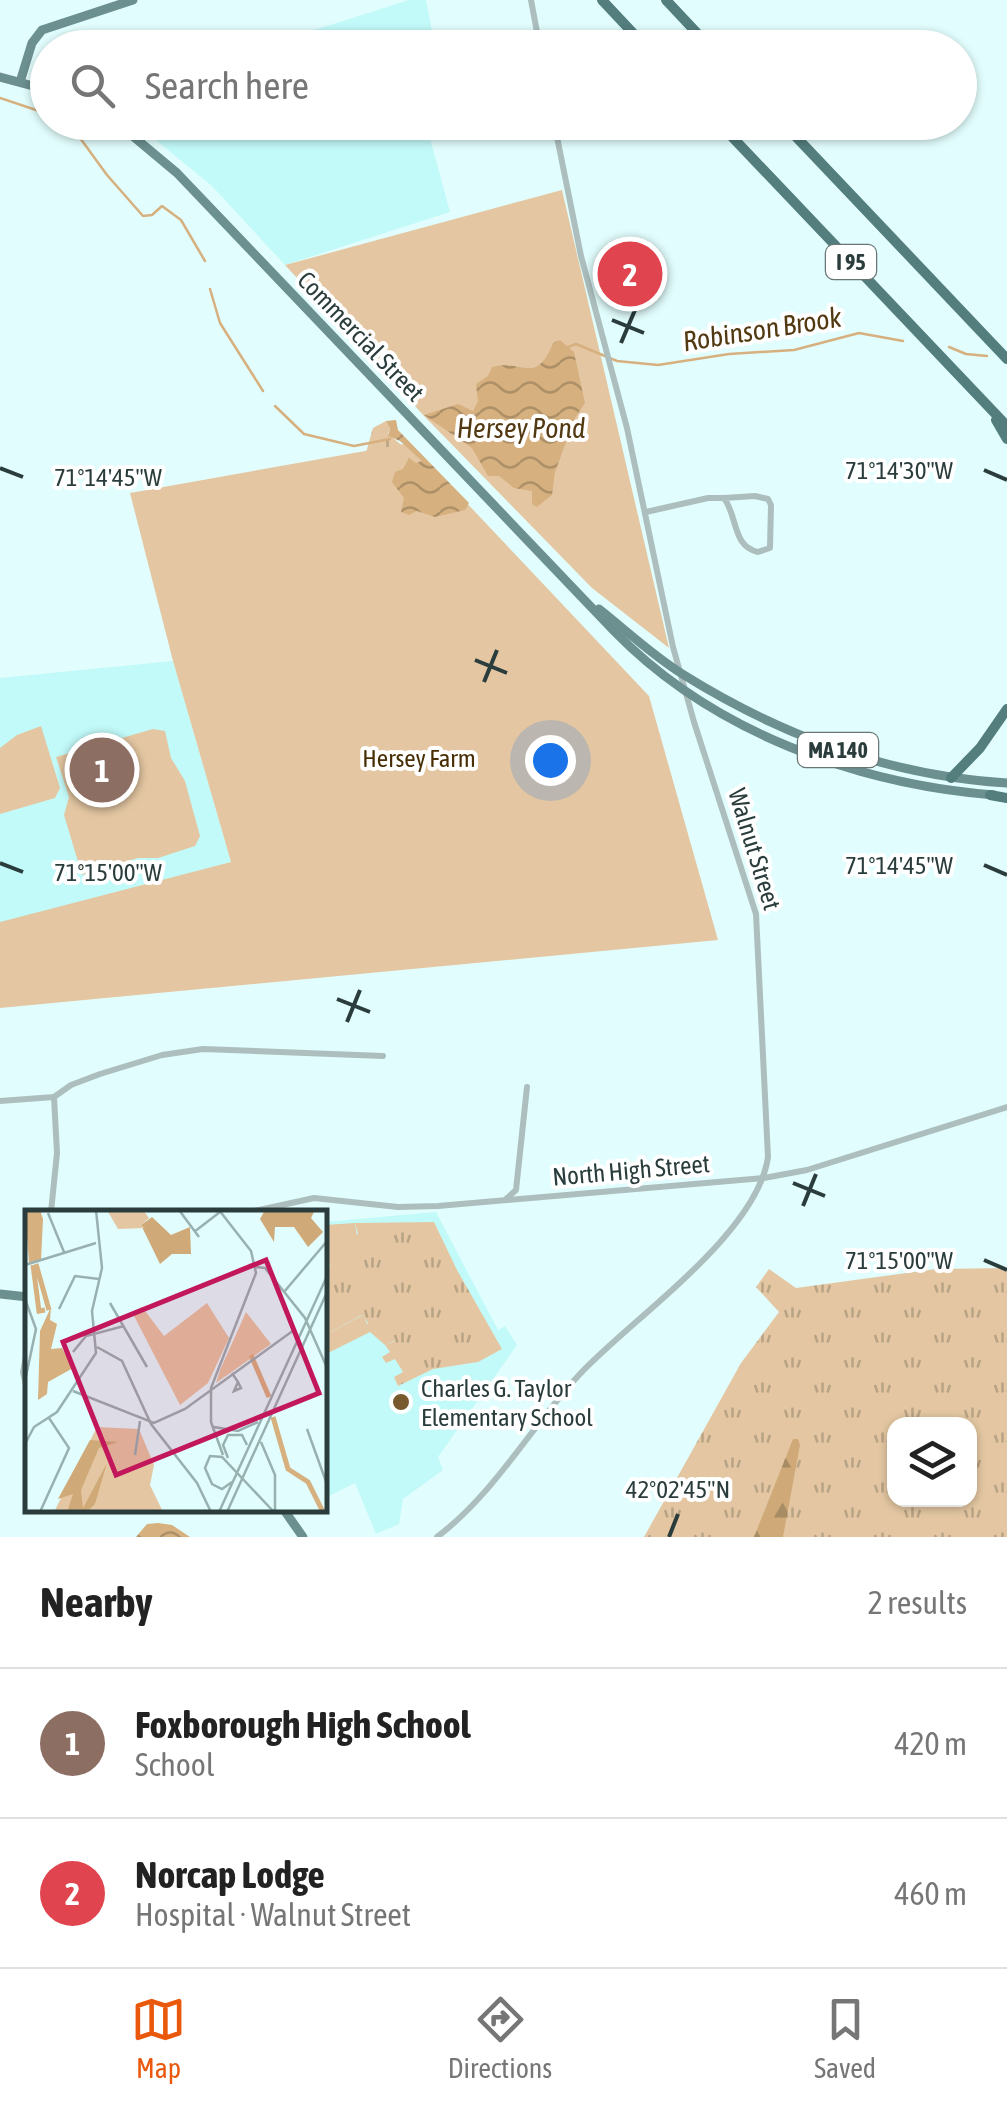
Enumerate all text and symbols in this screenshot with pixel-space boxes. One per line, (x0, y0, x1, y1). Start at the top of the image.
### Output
search box (30, 30, 977, 140)
icon: search (65, 58, 120, 113)
text: Search here (145, 64, 309, 107)
pin: 2 (598, 236, 662, 312)
road number: I 95 (826, 245, 876, 279)
street label: Commercial Street (292, 265, 430, 407)
water label: Robinson Brook (680, 301, 844, 357)
water label: Hersey Pond (457, 412, 585, 444)
text: 71°14'30"W (845, 456, 954, 484)
text: 71°14'45"W (54, 463, 163, 491)
pin: 1 (70, 732, 134, 808)
road number: MA 140 (798, 733, 878, 767)
your location (525, 735, 576, 786)
park label: Hersey Farm (362, 744, 476, 772)
street label: Walnut Street (723, 785, 787, 913)
text: 71°14'45"W (845, 851, 954, 879)
text: 71°15'00"W (54, 858, 163, 886)
street label: North High Street (551, 1149, 711, 1191)
inset map (25, 1210, 328, 1512)
text: 71°15'00"W (845, 1246, 954, 1274)
place label: Charles G. Taylor Elementary School (421, 1374, 593, 1431)
marker: Charles G. Taylor Elementary School (390, 1391, 412, 1413)
map controls (887, 1417, 977, 1507)
button: layers (887, 1417, 977, 1507)
text: 42°02'45"N (626, 1475, 730, 1503)
text: Nearby (40, 1578, 153, 1626)
text: 2 results (868, 1584, 967, 1621)
text: Foxborough High School (135, 1703, 471, 1746)
text: 1 (65, 1725, 80, 1762)
text: 420 m (894, 1725, 967, 1762)
text: School (135, 1746, 214, 1783)
text: Norcap Lodge (135, 1853, 325, 1896)
text: 2 (65, 1875, 80, 1912)
text: 460 m (894, 1875, 967, 1912)
text: Hospital · Walnut Street (135, 1896, 411, 1933)
tab: Map (131, 1992, 186, 2084)
tab: Directions (448, 1992, 552, 2084)
tab: Saved (814, 1992, 876, 2084)

